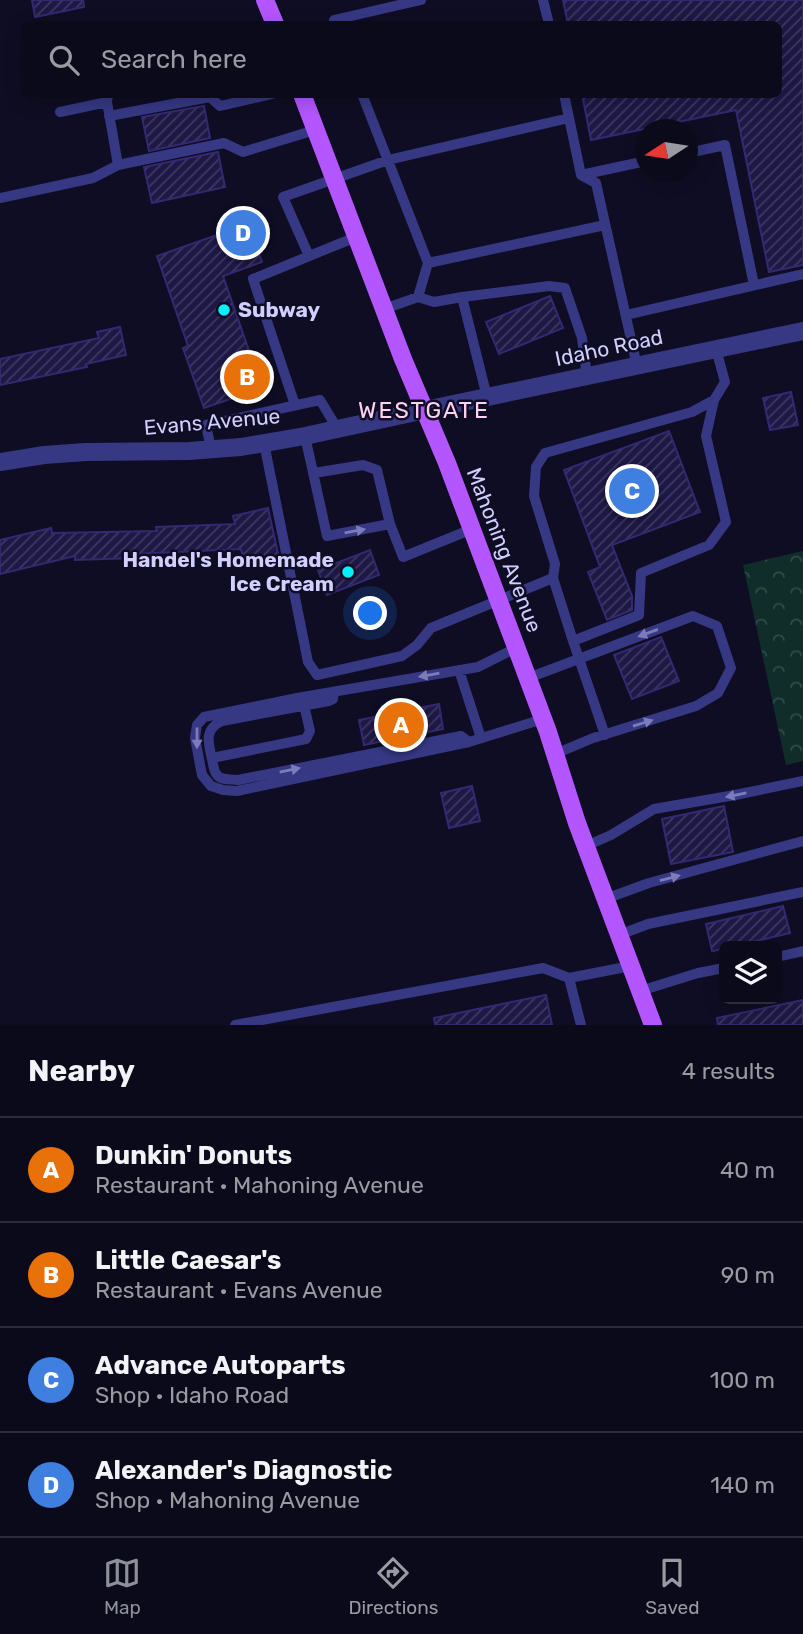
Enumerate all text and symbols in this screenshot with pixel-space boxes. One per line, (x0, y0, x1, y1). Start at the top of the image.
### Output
search box (21, 21, 782, 98)
icon: search (45, 41, 83, 79)
text: Search here (101, 44, 247, 75)
north arrow (635, 119, 698, 182)
pin: D (220, 207, 266, 259)
place label: Subway (238, 297, 321, 322)
marker: Subway (216, 302, 232, 318)
street label: Idaho Road (553, 324, 665, 371)
pin: B (224, 351, 270, 403)
district label: WESTGATE (358, 396, 490, 424)
street label: Evans Avenue (143, 403, 281, 440)
street label: Mahoning Avenue (462, 464, 547, 636)
pin: C (609, 465, 655, 517)
one-way arrow (344, 525, 366, 536)
place label: Handel's Homemade Ice Cream (122, 547, 334, 596)
marker: Handel's Homemade Ice Cream (340, 564, 356, 580)
your location (353, 596, 387, 630)
one-way arrow (638, 628, 659, 639)
one-way arrow (418, 670, 440, 681)
pin: A (378, 699, 424, 751)
one-way arrow (632, 717, 653, 728)
one-way arrow (191, 727, 203, 749)
one-way arrow (279, 764, 301, 775)
one-way arrow (725, 789, 747, 800)
one-way arrow (660, 872, 681, 882)
map controls (719, 941, 782, 1004)
button: layers (719, 941, 782, 1004)
text: Nearby (28, 1053, 135, 1089)
text: 4 results (682, 1057, 775, 1085)
text: Dunkin' Donuts (95, 1140, 292, 1171)
text: A (43, 1156, 59, 1184)
text: 40 m (720, 1156, 775, 1184)
text: Restaurant · Mahoning Avenue (95, 1171, 424, 1199)
text: Little Caesar's (95, 1245, 281, 1276)
text: B (43, 1261, 59, 1289)
text: 90 m (721, 1261, 775, 1289)
text: Restaurant · Evans Avenue (95, 1276, 383, 1304)
text: Advance Autoparts (95, 1350, 346, 1381)
text: C (43, 1366, 59, 1394)
text: 100 m (710, 1366, 775, 1394)
text: Shop · Idaho Road (95, 1381, 289, 1409)
text: Alexander's Diagnostic (95, 1455, 392, 1486)
text: D (43, 1471, 59, 1499)
text: 140 m (710, 1471, 775, 1499)
text: Shop · Mahoning Avenue (95, 1486, 360, 1514)
tab: Map (103, 1554, 141, 1619)
tab: Directions (348, 1554, 438, 1619)
tab: Saved (645, 1554, 700, 1619)

